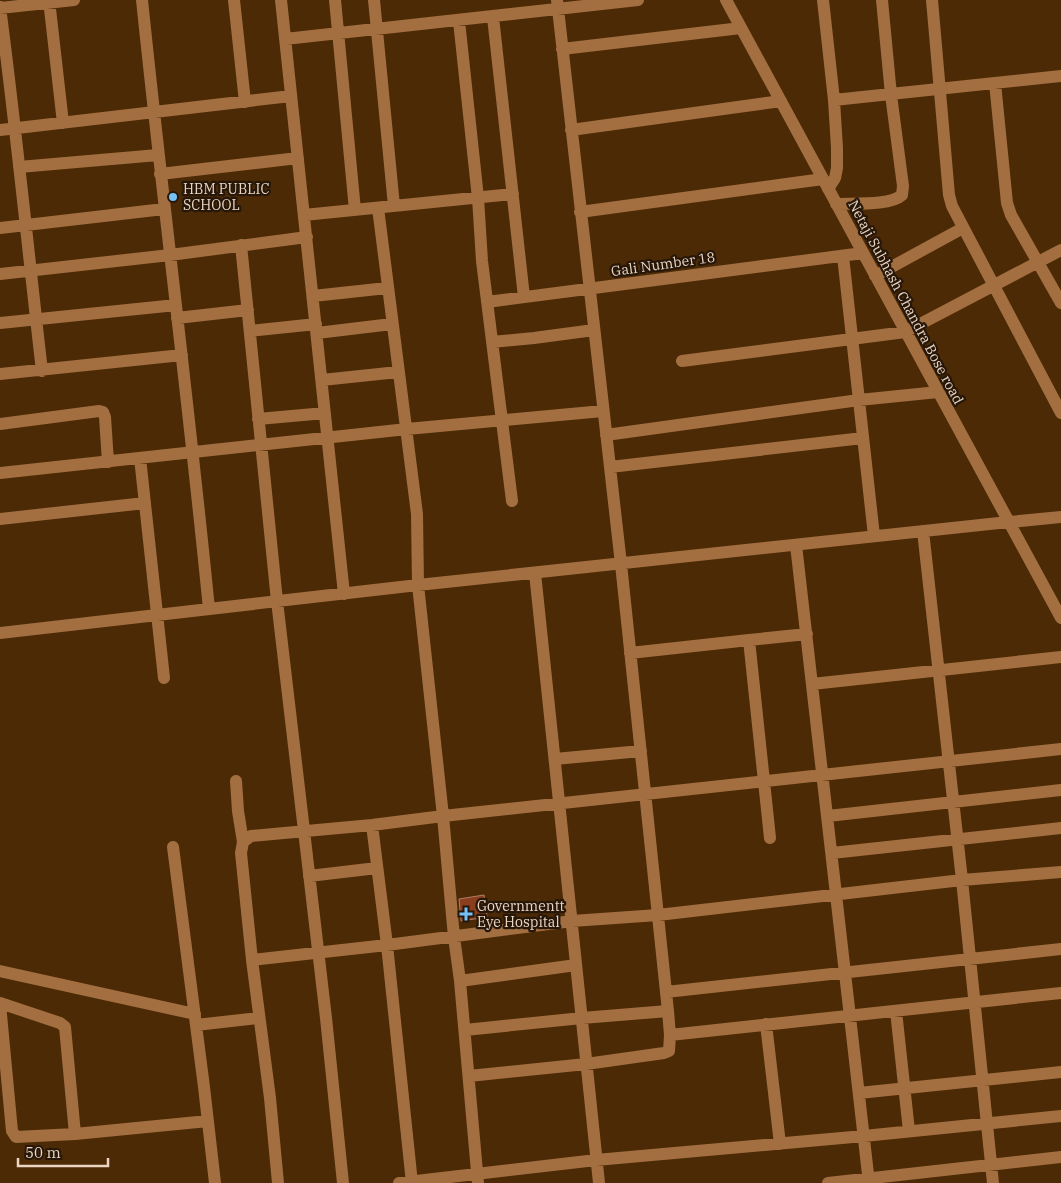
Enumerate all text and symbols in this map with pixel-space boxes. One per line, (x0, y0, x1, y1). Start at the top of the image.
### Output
place label: HBM PUBLIC SCHOOL (183, 180, 270, 214)
marker: HBM PUBLIC SCHOOL (167, 191, 179, 203)
street label: Netaji Subhash Chandra Bose road (844, 197, 968, 408)
street label: Gali Number 18 (610, 248, 716, 280)
place label: Governmentt Eye Hospital (477, 897, 564, 931)
marker: Governmentt Eye Hospital (459, 907, 473, 921)
scale bar (18, 1136, 108, 1168)
text: 50 m (25, 1143, 61, 1162)

